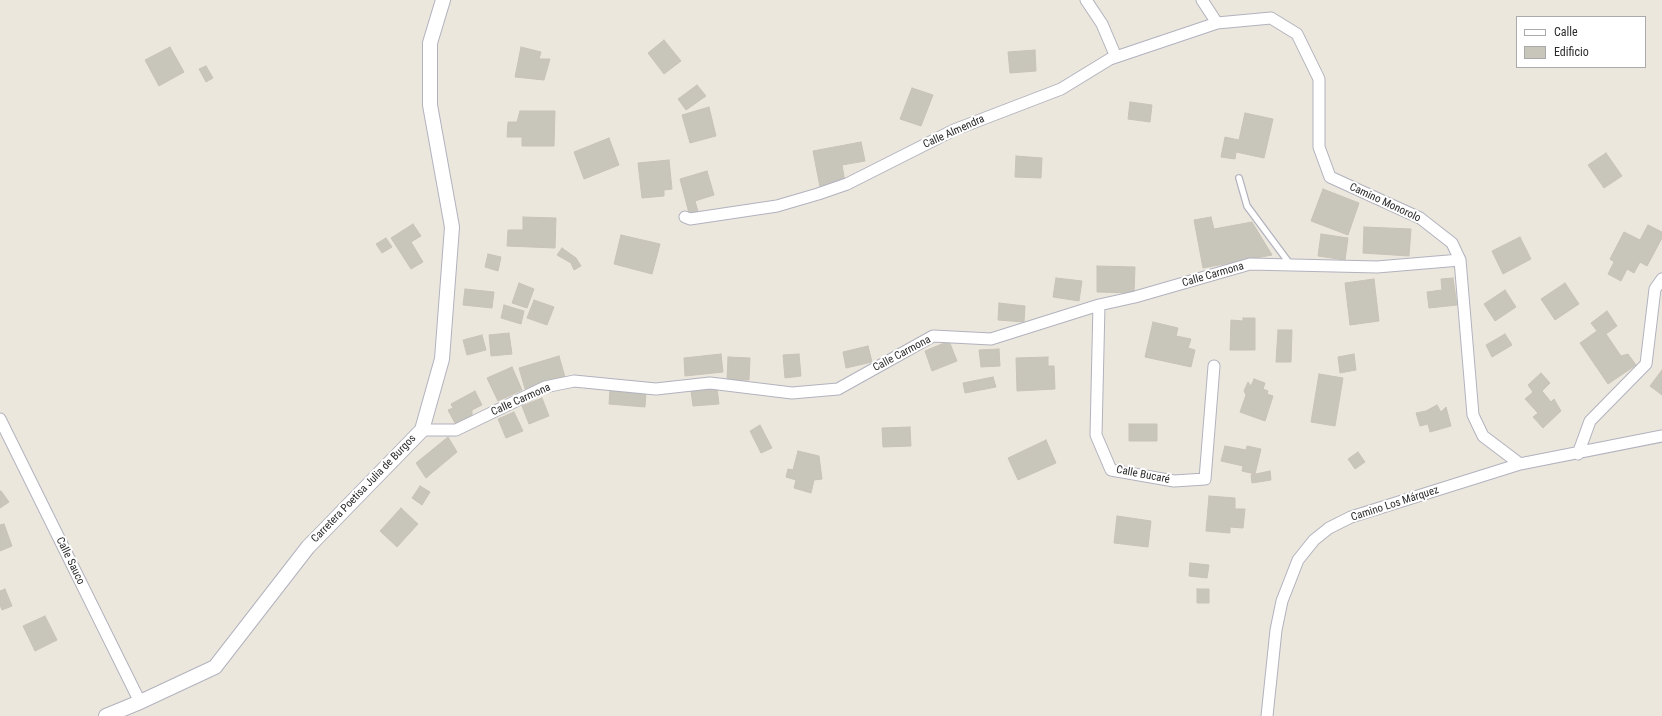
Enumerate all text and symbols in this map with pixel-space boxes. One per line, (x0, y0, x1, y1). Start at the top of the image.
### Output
legend (1516, 16, 1646, 68)
text: Calle (1554, 25, 1578, 39)
text: Edificio (1554, 45, 1589, 59)
street label: Calle Almendra (921, 113, 987, 151)
street label: Camino Monorolo (1347, 181, 1423, 225)
street label: Calle Carmona (1181, 260, 1245, 290)
street label: Calle Carmona (871, 333, 933, 375)
street label: Calle Carmona (489, 381, 553, 419)
street label: Carretera Poetisa Julia de Burgos (309, 432, 419, 546)
street label: Calle Bucaré (1115, 463, 1171, 487)
street label: Camino Los Márquez (1349, 484, 1441, 524)
street label: Calle Sauco (53, 535, 87, 587)

